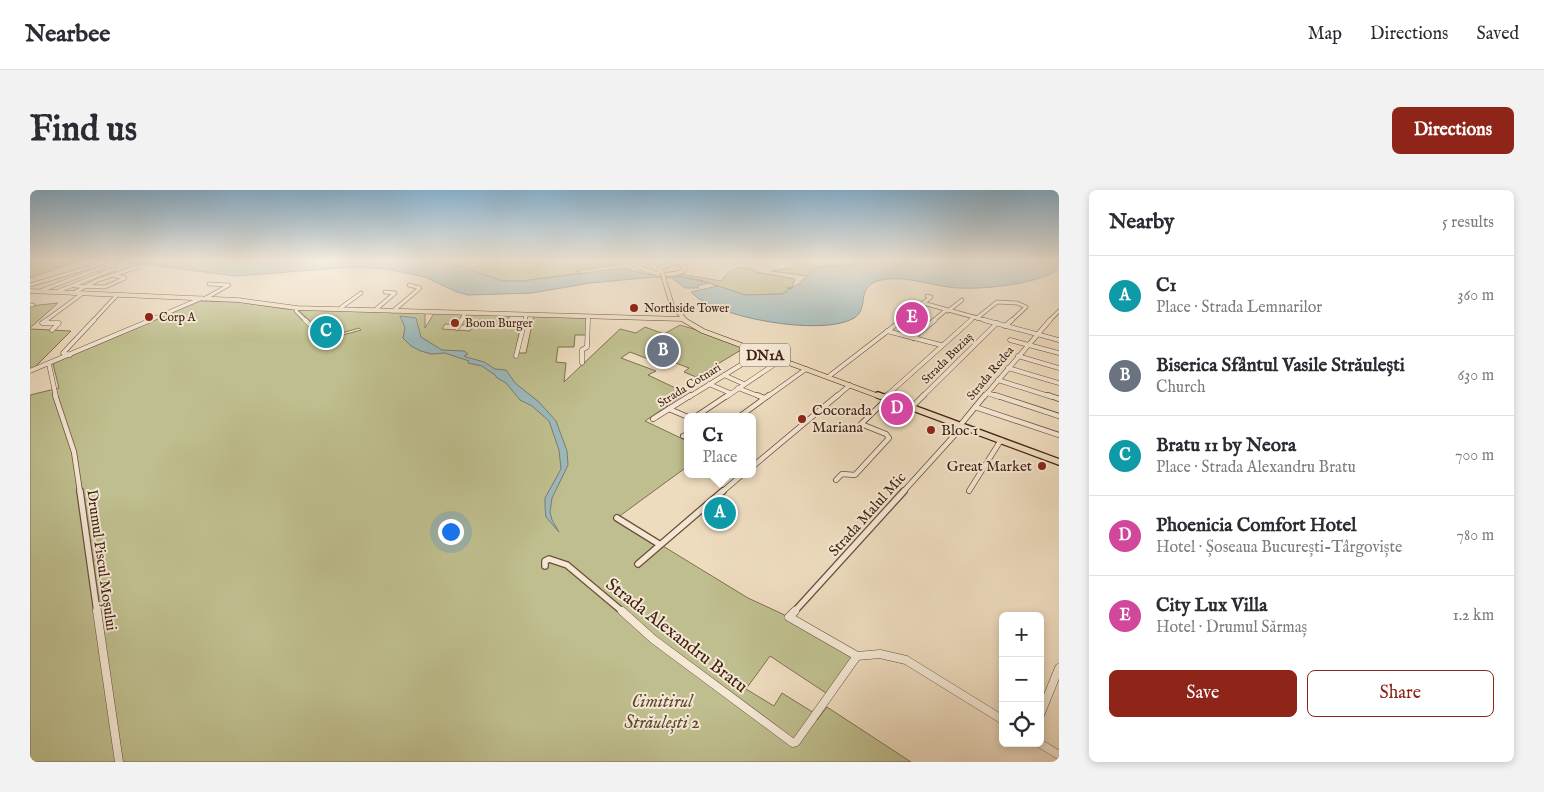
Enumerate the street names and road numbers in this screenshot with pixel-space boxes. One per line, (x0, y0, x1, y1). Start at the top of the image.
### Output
street label: Strada Buziaș (919, 330, 976, 387)
street label: Strada Redea (964, 343, 1018, 403)
road number: DN1A (740, 344, 790, 366)
street label: Strada Cotnari (655, 360, 724, 411)
street label: Strada Malul Mic (825, 468, 910, 560)
street label: Drumul Piscul Moșului (82, 488, 121, 632)
street label: Strada Alexandru Bratu (601, 574, 752, 699)

